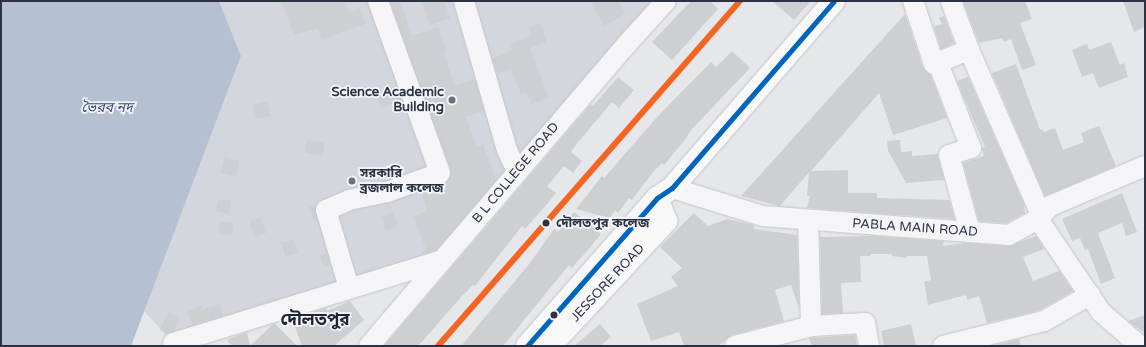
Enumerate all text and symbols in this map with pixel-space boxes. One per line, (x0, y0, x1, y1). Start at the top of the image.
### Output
place label: Science Academic Building (331, 85, 444, 116)
marker: Science Academic Building (447, 95, 457, 105)
water label: ভৈরব নদ (81, 100, 133, 116)
street label: B L COLLEGE ROAD (469, 120, 563, 226)
place label: সরকারি ব্রজলাল কলেজ (360, 166, 444, 197)
marker: সরকারি ব্রজলাল কলেজ (347, 176, 357, 186)
place label: দৌলতপুর কলেজ (556, 215, 649, 231)
marker: দৌলতপুর কলেজ (539, 216, 553, 230)
street label: PABLA MAIN ROAD (852, 216, 978, 240)
street label: JESSORE ROAD (568, 241, 648, 325)
district label: দৌলতপুর (281, 310, 349, 330)
unlabelled marker (549, 310, 559, 320)

